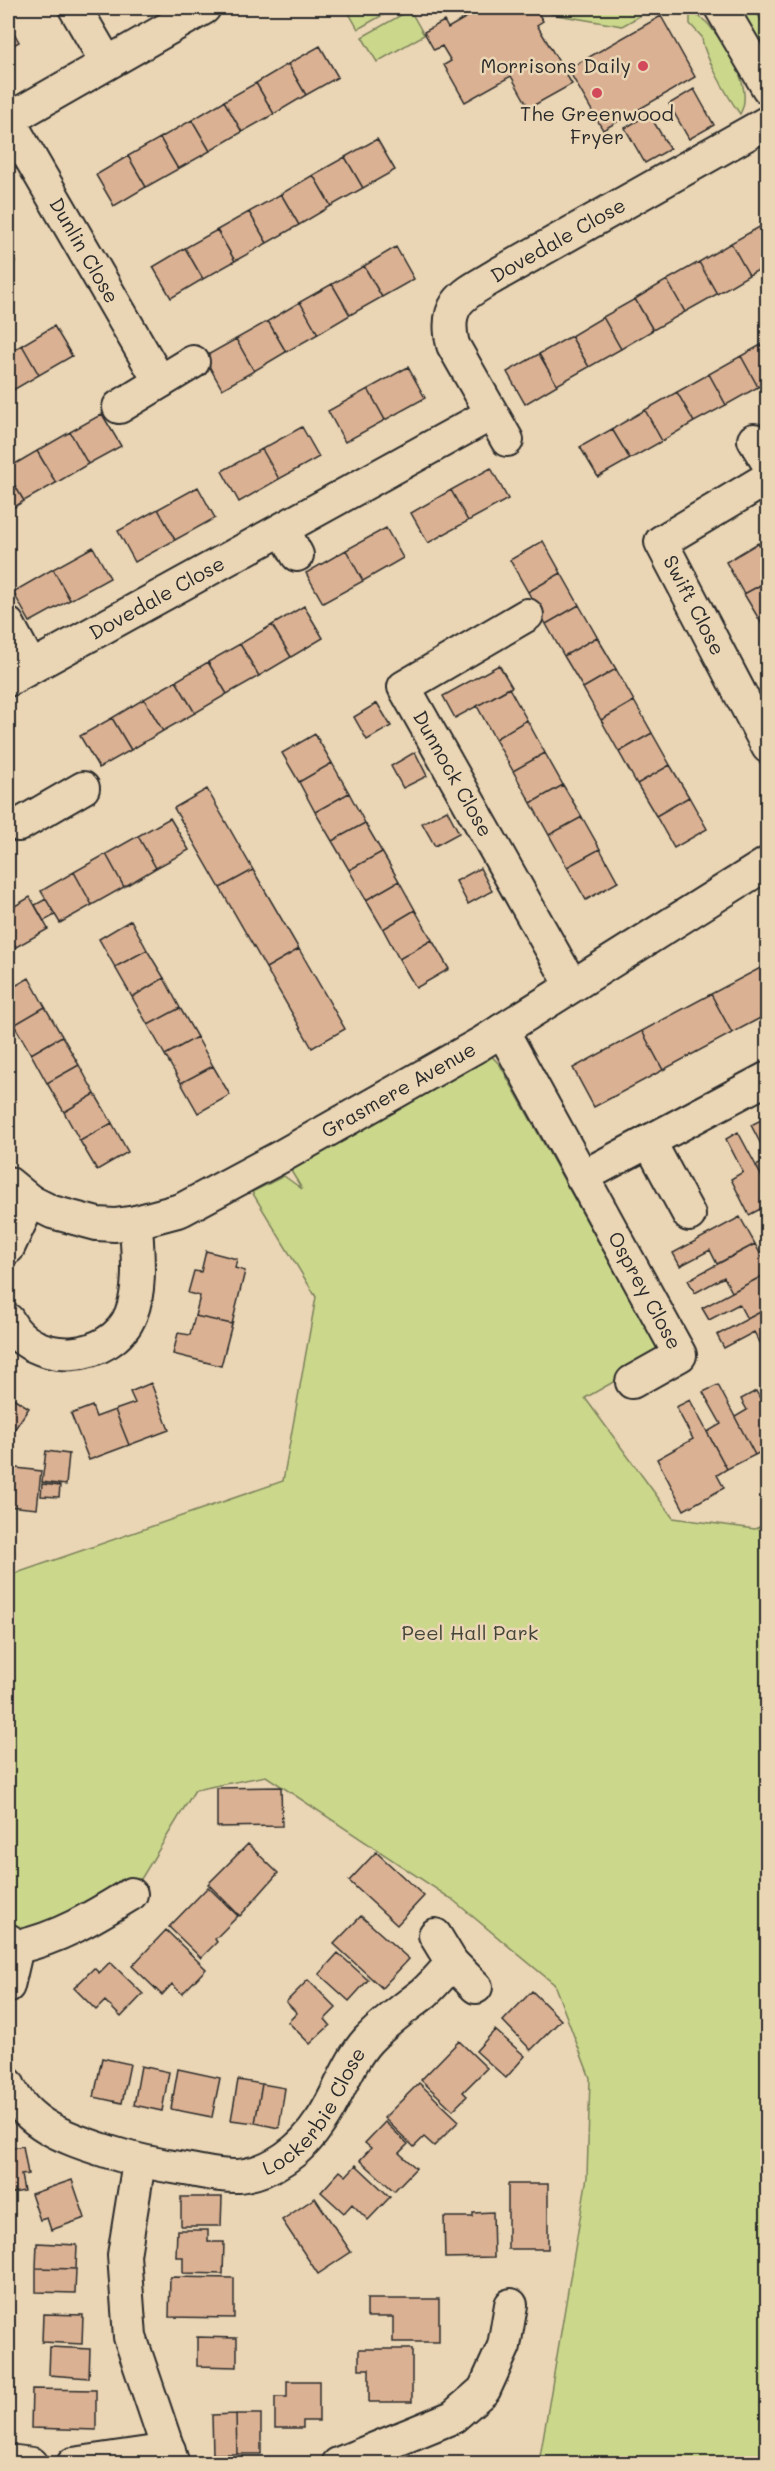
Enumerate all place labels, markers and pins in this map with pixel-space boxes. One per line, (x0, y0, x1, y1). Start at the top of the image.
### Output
place label: Morrisons Daily (480, 52, 631, 78)
marker: Morrisons Daily (636, 59, 650, 73)
marker: The Greenwood Fryer (590, 86, 604, 100)
place label: The Greenwood Fryer (520, 100, 674, 149)

